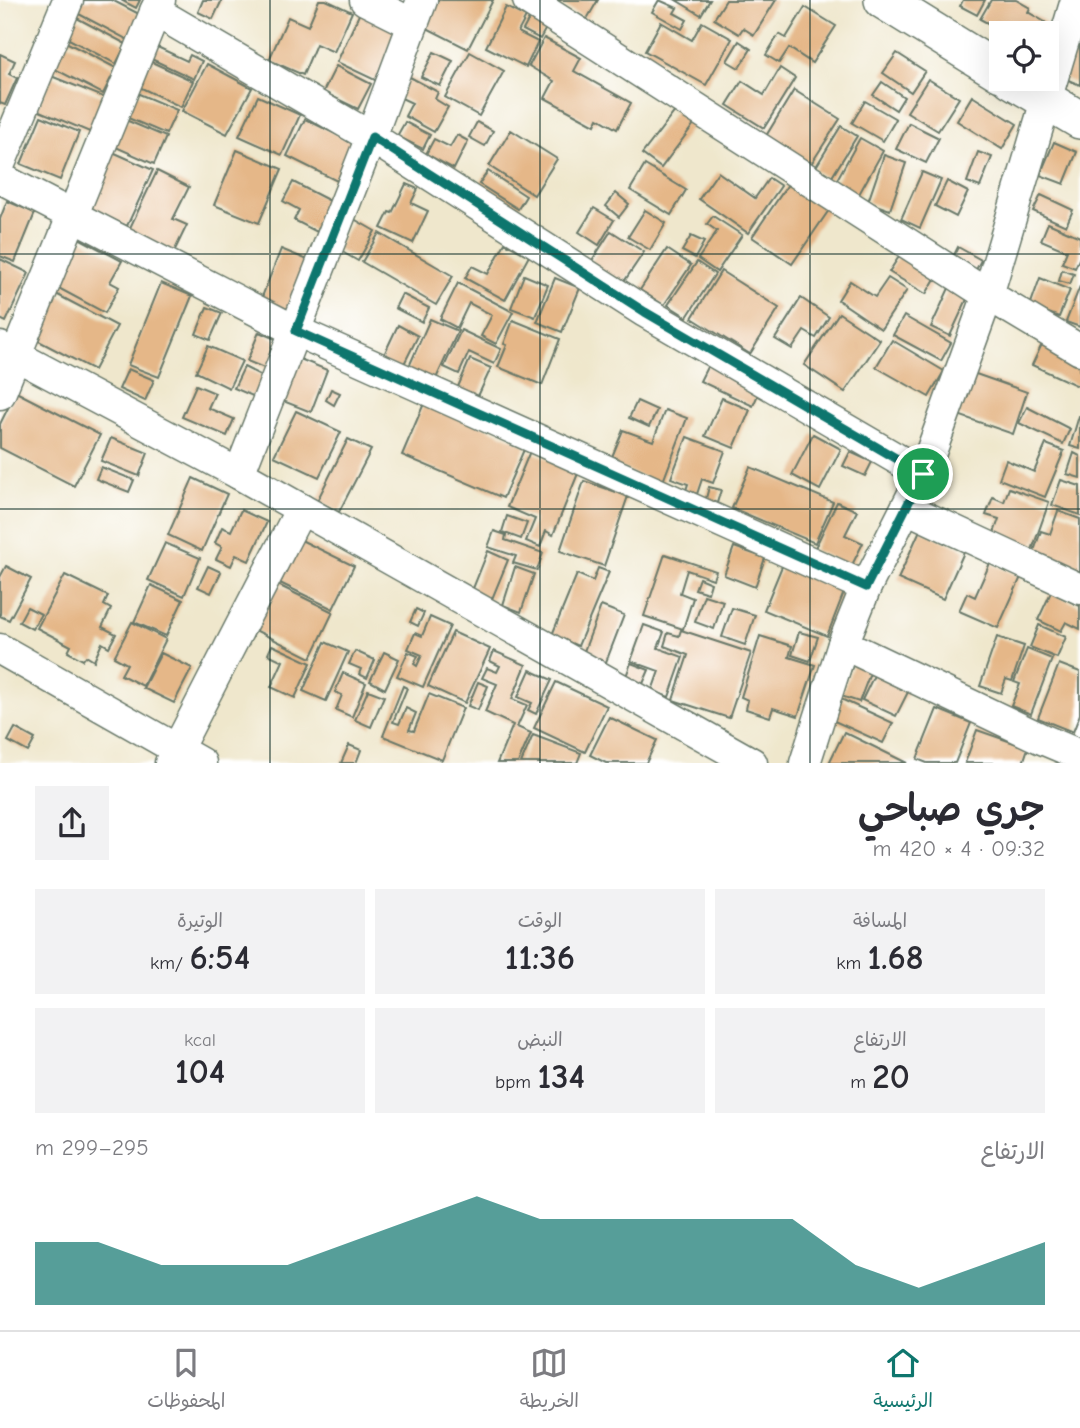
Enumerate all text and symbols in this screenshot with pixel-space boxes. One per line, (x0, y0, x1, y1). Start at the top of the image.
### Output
map controls (989, 21, 1059, 91)
button: locate (989, 21, 1059, 91)
pin (893, 444, 953, 504)
icon: arrive (904, 455, 942, 493)
button: share (35, 786, 109, 860)
text: جري صباحي (858, 787, 1045, 831)
text: 09:32 · 4 × 420 m (872, 835, 1045, 862)
text: الوتيرة (177, 910, 223, 932)
text: الوقت (518, 910, 562, 932)
text: المسافة (853, 910, 907, 932)
text: 6:54 (190, 937, 250, 978)
text: 11:36 (505, 937, 575, 978)
text: 1.68 (867, 937, 924, 978)
text: /km (150, 952, 190, 974)
text: km (836, 952, 867, 974)
text: kcal (184, 1029, 216, 1051)
text: النبض (517, 1029, 563, 1051)
text: الارتفاع (853, 1029, 907, 1051)
text: 104 (175, 1051, 225, 1092)
text: 134 (537, 1056, 585, 1097)
text: 20 (872, 1056, 910, 1097)
text: bpm (495, 1071, 537, 1093)
text: m (850, 1071, 872, 1093)
text: 295–299 m (35, 1134, 149, 1161)
text: الارتفاع (981, 1138, 1045, 1165)
tab: المحفوظات (147, 1344, 225, 1417)
tab: الخريطة (520, 1344, 579, 1417)
tab: الرئيسية (873, 1344, 933, 1417)

